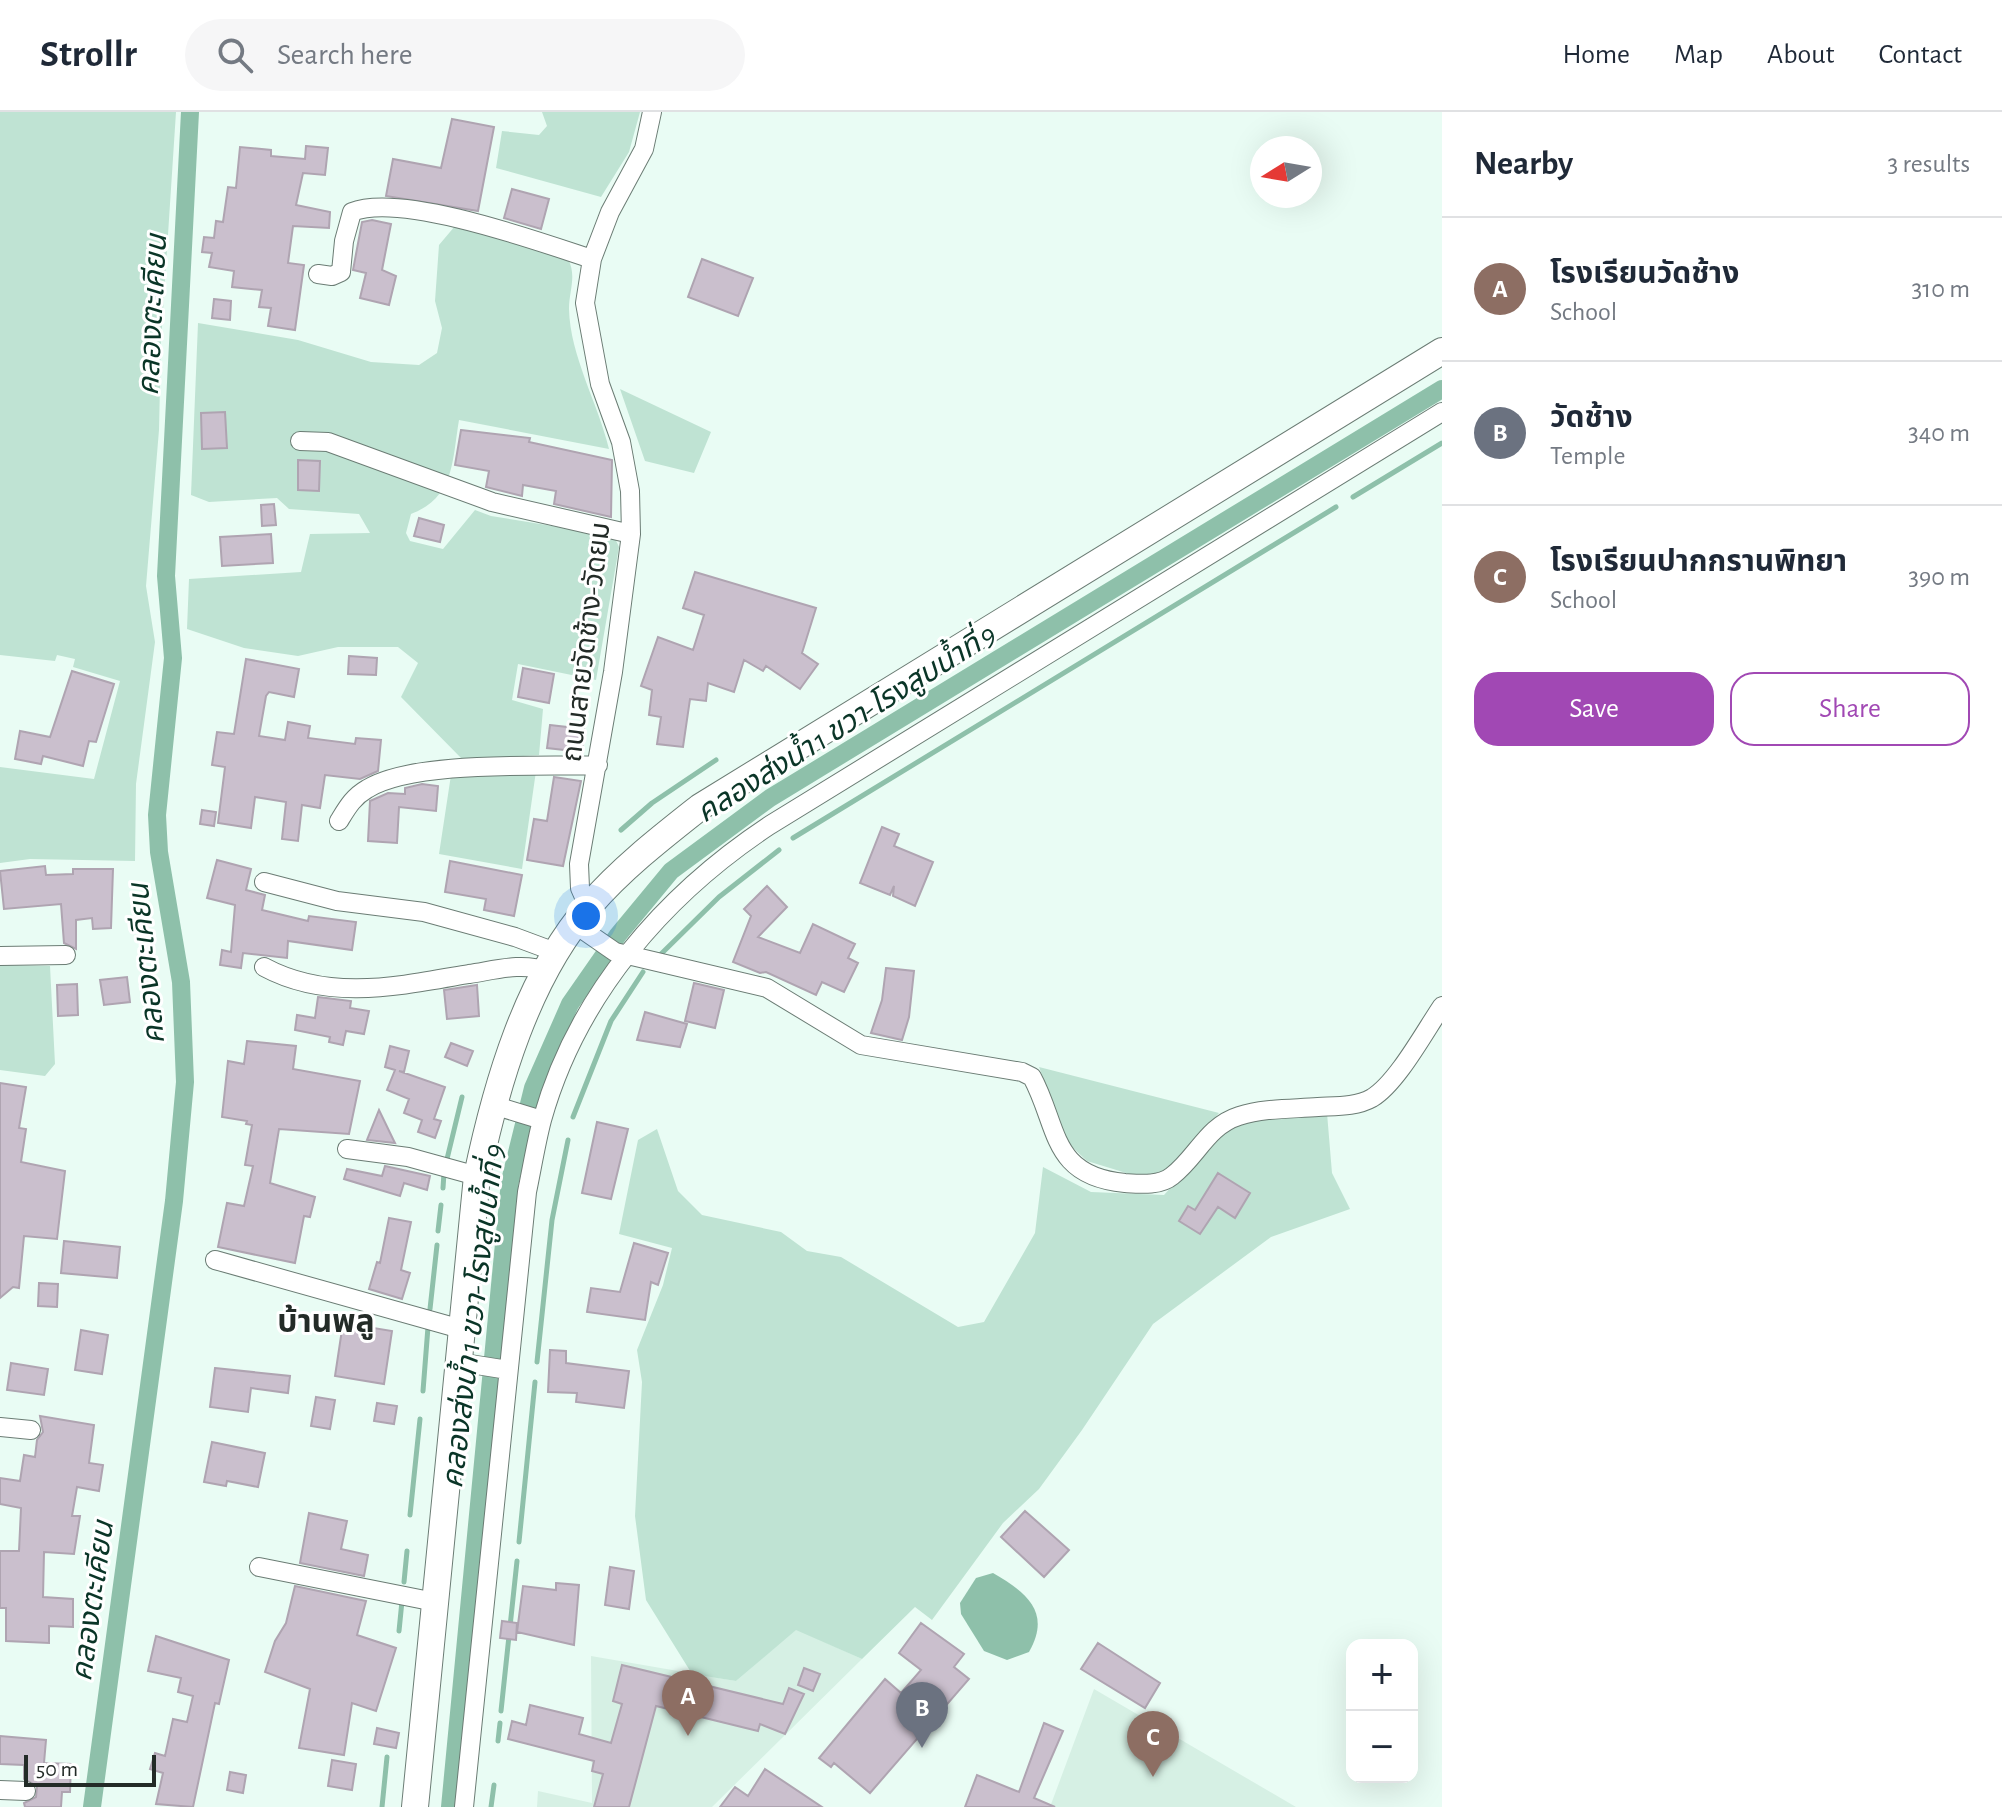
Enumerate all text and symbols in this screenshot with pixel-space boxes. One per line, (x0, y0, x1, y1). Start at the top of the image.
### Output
search box (185, 19, 745, 91)
icon: search (213, 33, 257, 77)
text: Strollr (40, 36, 137, 74)
text: Search here (277, 40, 413, 70)
text: Home (1563, 41, 1630, 69)
text: Map (1674, 41, 1723, 69)
text: About (1767, 41, 1835, 69)
text: Contact (1879, 41, 1962, 69)
north arrow (1250, 136, 1322, 208)
text: Nearby (1474, 147, 1573, 181)
text: 3 results (1887, 151, 1970, 177)
water label: คลองตะเคียน (134, 232, 172, 396)
text: โรงเรียนวัดช้าง (1550, 259, 1739, 289)
text: A (1492, 276, 1508, 302)
text: 310 m (1912, 276, 1970, 302)
text: School (1550, 299, 1617, 325)
text: วัดช้าง (1550, 403, 1633, 433)
text: B (1492, 420, 1508, 446)
text: 340 m (1908, 420, 1970, 446)
text: Temple (1550, 443, 1625, 469)
street label: ถนนสายวัดช้าง-วัดยม (556, 520, 616, 764)
text: โรงเรียนปากกรานพิทยา (1550, 547, 1847, 577)
text: C (1493, 564, 1507, 590)
text: 390 m (1908, 564, 1970, 590)
text: School (1550, 587, 1617, 613)
water label: คลองส่งน้ำ 1 ขวา-โรงสูบน้ำที่ 9 (688, 613, 1003, 830)
button: Save (1474, 672, 1714, 746)
button: Share (1730, 672, 1970, 746)
water label: คลองตะเคียน (123, 881, 170, 1046)
your location (566, 896, 606, 936)
water label: คลองส่งน้ำ 1 ขวา-โรงสูบน้ำที่ 9 (431, 1141, 512, 1490)
district label: บ้านพลู (277, 1304, 375, 1340)
water label: คลองตะเคียน (67, 1518, 119, 1683)
map controls (1346, 1639, 1418, 1783)
button: + (1346, 1639, 1418, 1711)
pin: A (662, 1670, 714, 1736)
pin: B (896, 1682, 948, 1748)
pin: C (1127, 1711, 1179, 1777)
button: − (1346, 1711, 1418, 1783)
scale bar (24, 1751, 156, 1787)
text: 50 m (36, 1758, 78, 1780)

